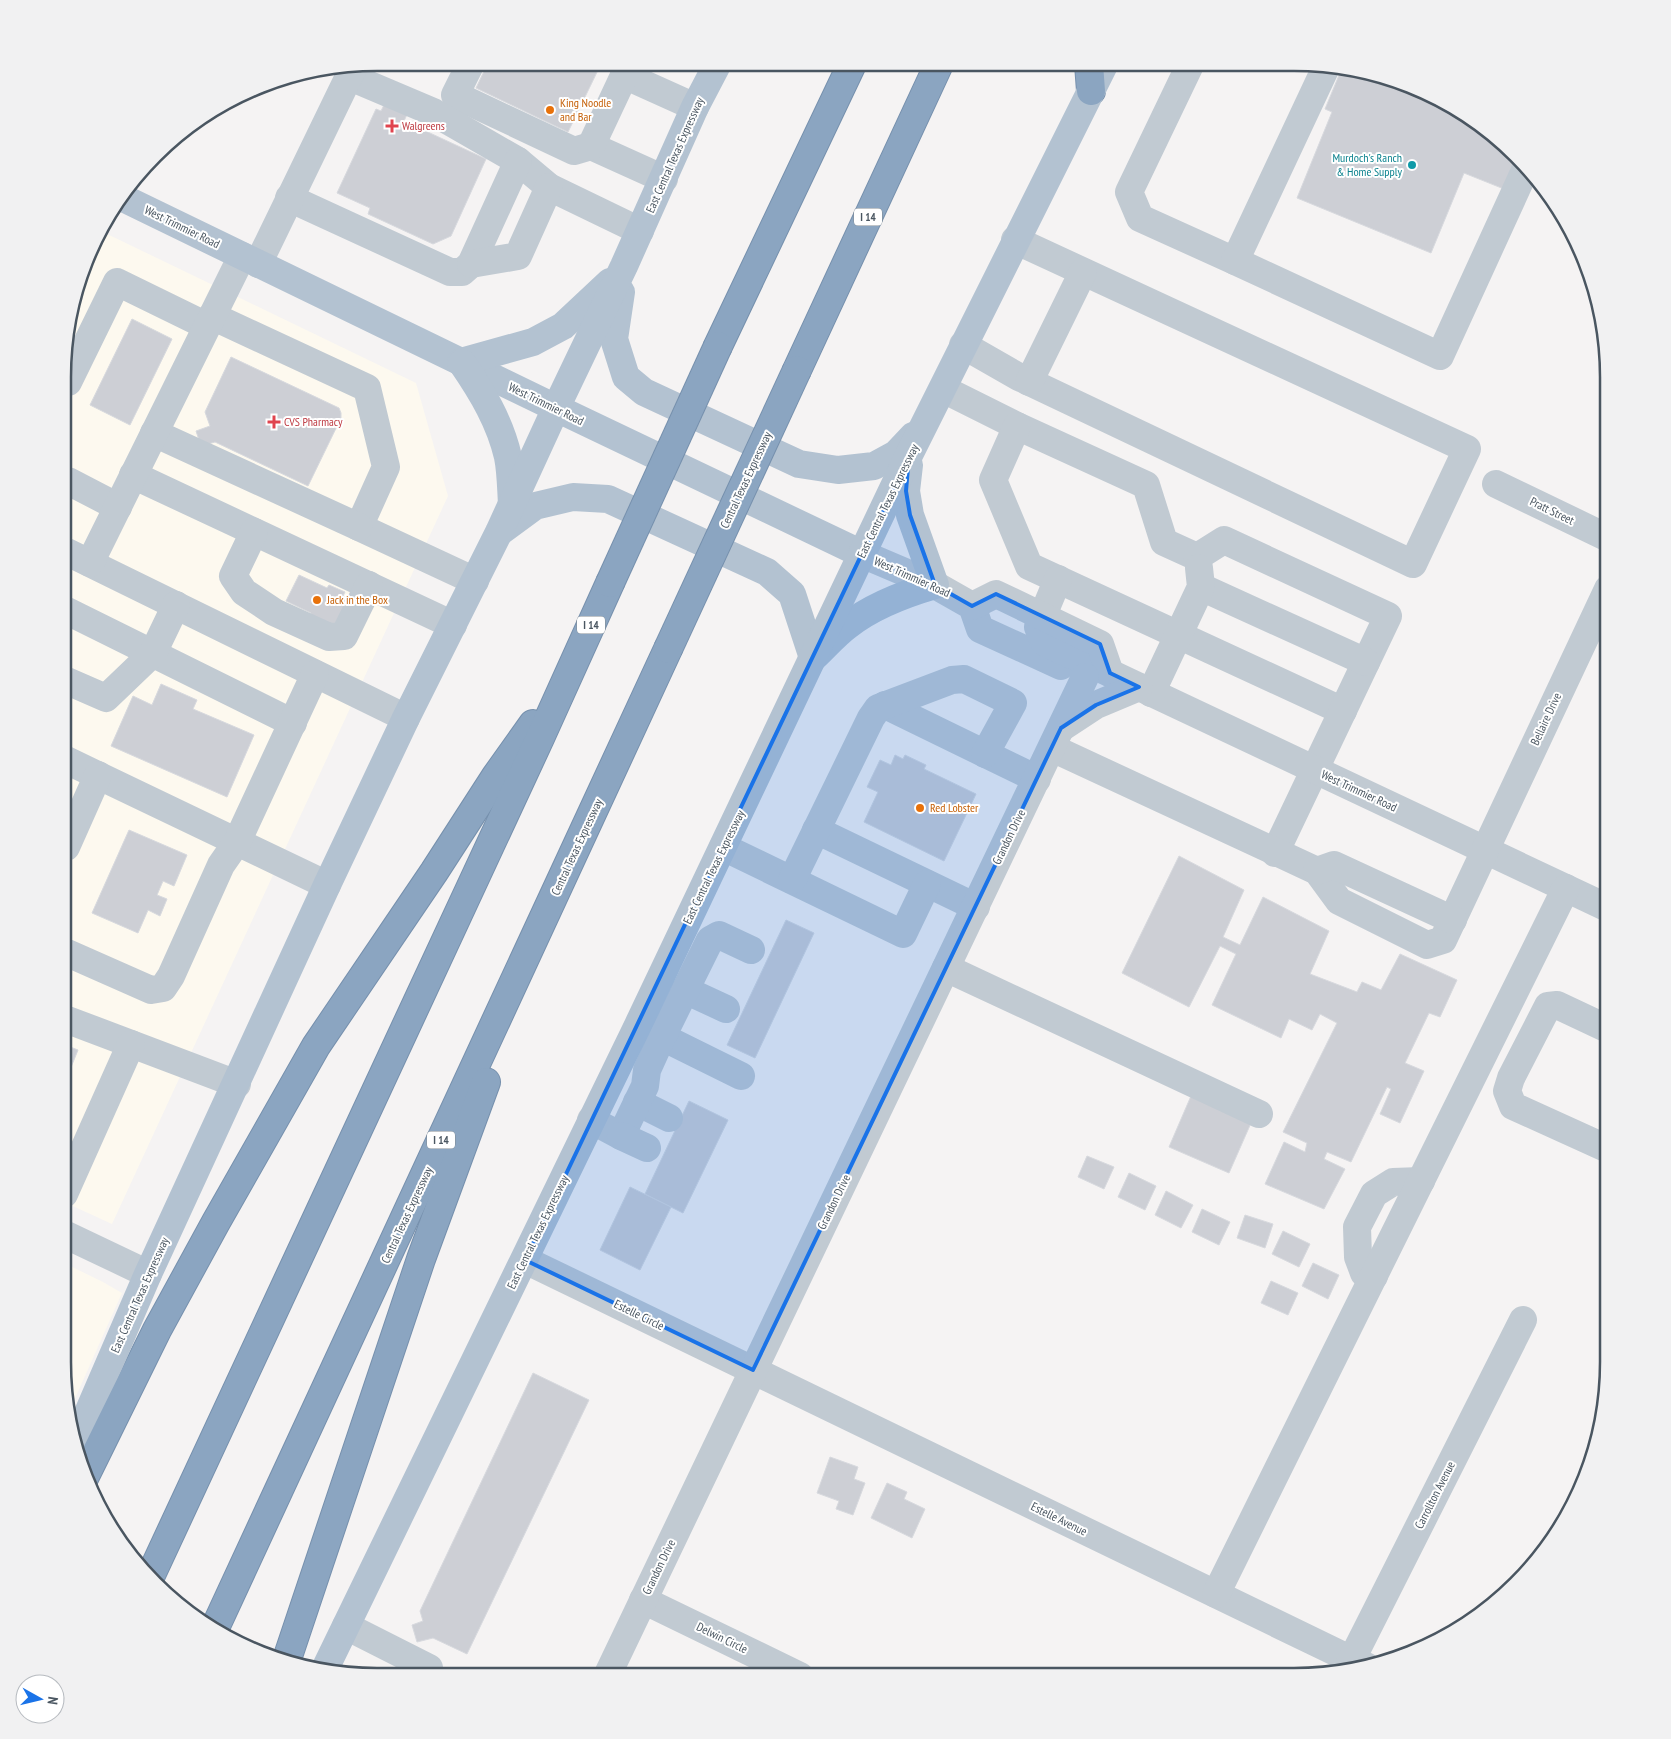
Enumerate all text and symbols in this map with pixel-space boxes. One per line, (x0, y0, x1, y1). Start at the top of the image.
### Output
street label: East Central Texas Expressway (642, 94, 707, 215)
place label: King Noodle and Bar (560, 95, 611, 124)
marker: King Noodle and Bar (544, 104, 556, 116)
place label: Walgreens (402, 118, 445, 133)
marker: Walgreens (386, 120, 398, 132)
place label: Murdoch's Ranch & Home Supply (1332, 150, 1402, 179)
marker: Murdoch's Ranch & Home Supply (1406, 159, 1418, 171)
street label: West Trimmier Road (142, 202, 222, 251)
road number: I 14 (854, 208, 882, 226)
street label: West Trimmier Road (506, 379, 586, 428)
place label: CVS Pharmacy (284, 414, 343, 429)
marker: CVS Pharmacy (268, 416, 280, 428)
street label: Central Texas Expressway (717, 429, 775, 531)
street label: East Central Texas Expressway (853, 441, 922, 560)
street label: Pratt Street (1528, 493, 1577, 528)
street label: West Trimmier Road (872, 553, 953, 600)
place label: Jack in the Box (326, 592, 388, 607)
marker: Jack in the Box (311, 594, 323, 606)
road number: I 14 (577, 616, 605, 634)
street label: Bellaire Drive (1527, 690, 1564, 747)
street label: West Trimmier Road (1319, 766, 1399, 815)
street label: Central Texas Expressway (548, 796, 606, 898)
place label: Red Lobster (930, 800, 979, 815)
marker: Red Lobster (914, 802, 926, 814)
street label: East Central Texas Expressway (679, 807, 748, 926)
street label: Grandon Drive (989, 807, 1028, 867)
road number: I 14 (427, 1132, 455, 1148)
street label: Central Texas Expressway (378, 1164, 436, 1266)
street label: East Central Texas Expressway (503, 1172, 572, 1291)
street label: Grandon Drive (814, 1172, 853, 1232)
street label: East Central Texas Expressway (107, 1234, 172, 1355)
street label: Estelle Circle (612, 1296, 667, 1333)
street label: Carrollton Avenue (1411, 1458, 1458, 1531)
street label: Estelle Avenue (1029, 1499, 1090, 1539)
street label: Grandon Drive (639, 1537, 678, 1597)
street label: Delwin Circle (694, 1619, 750, 1656)
north arrow (15, 1674, 65, 1724)
text: N (43, 1696, 62, 1706)

